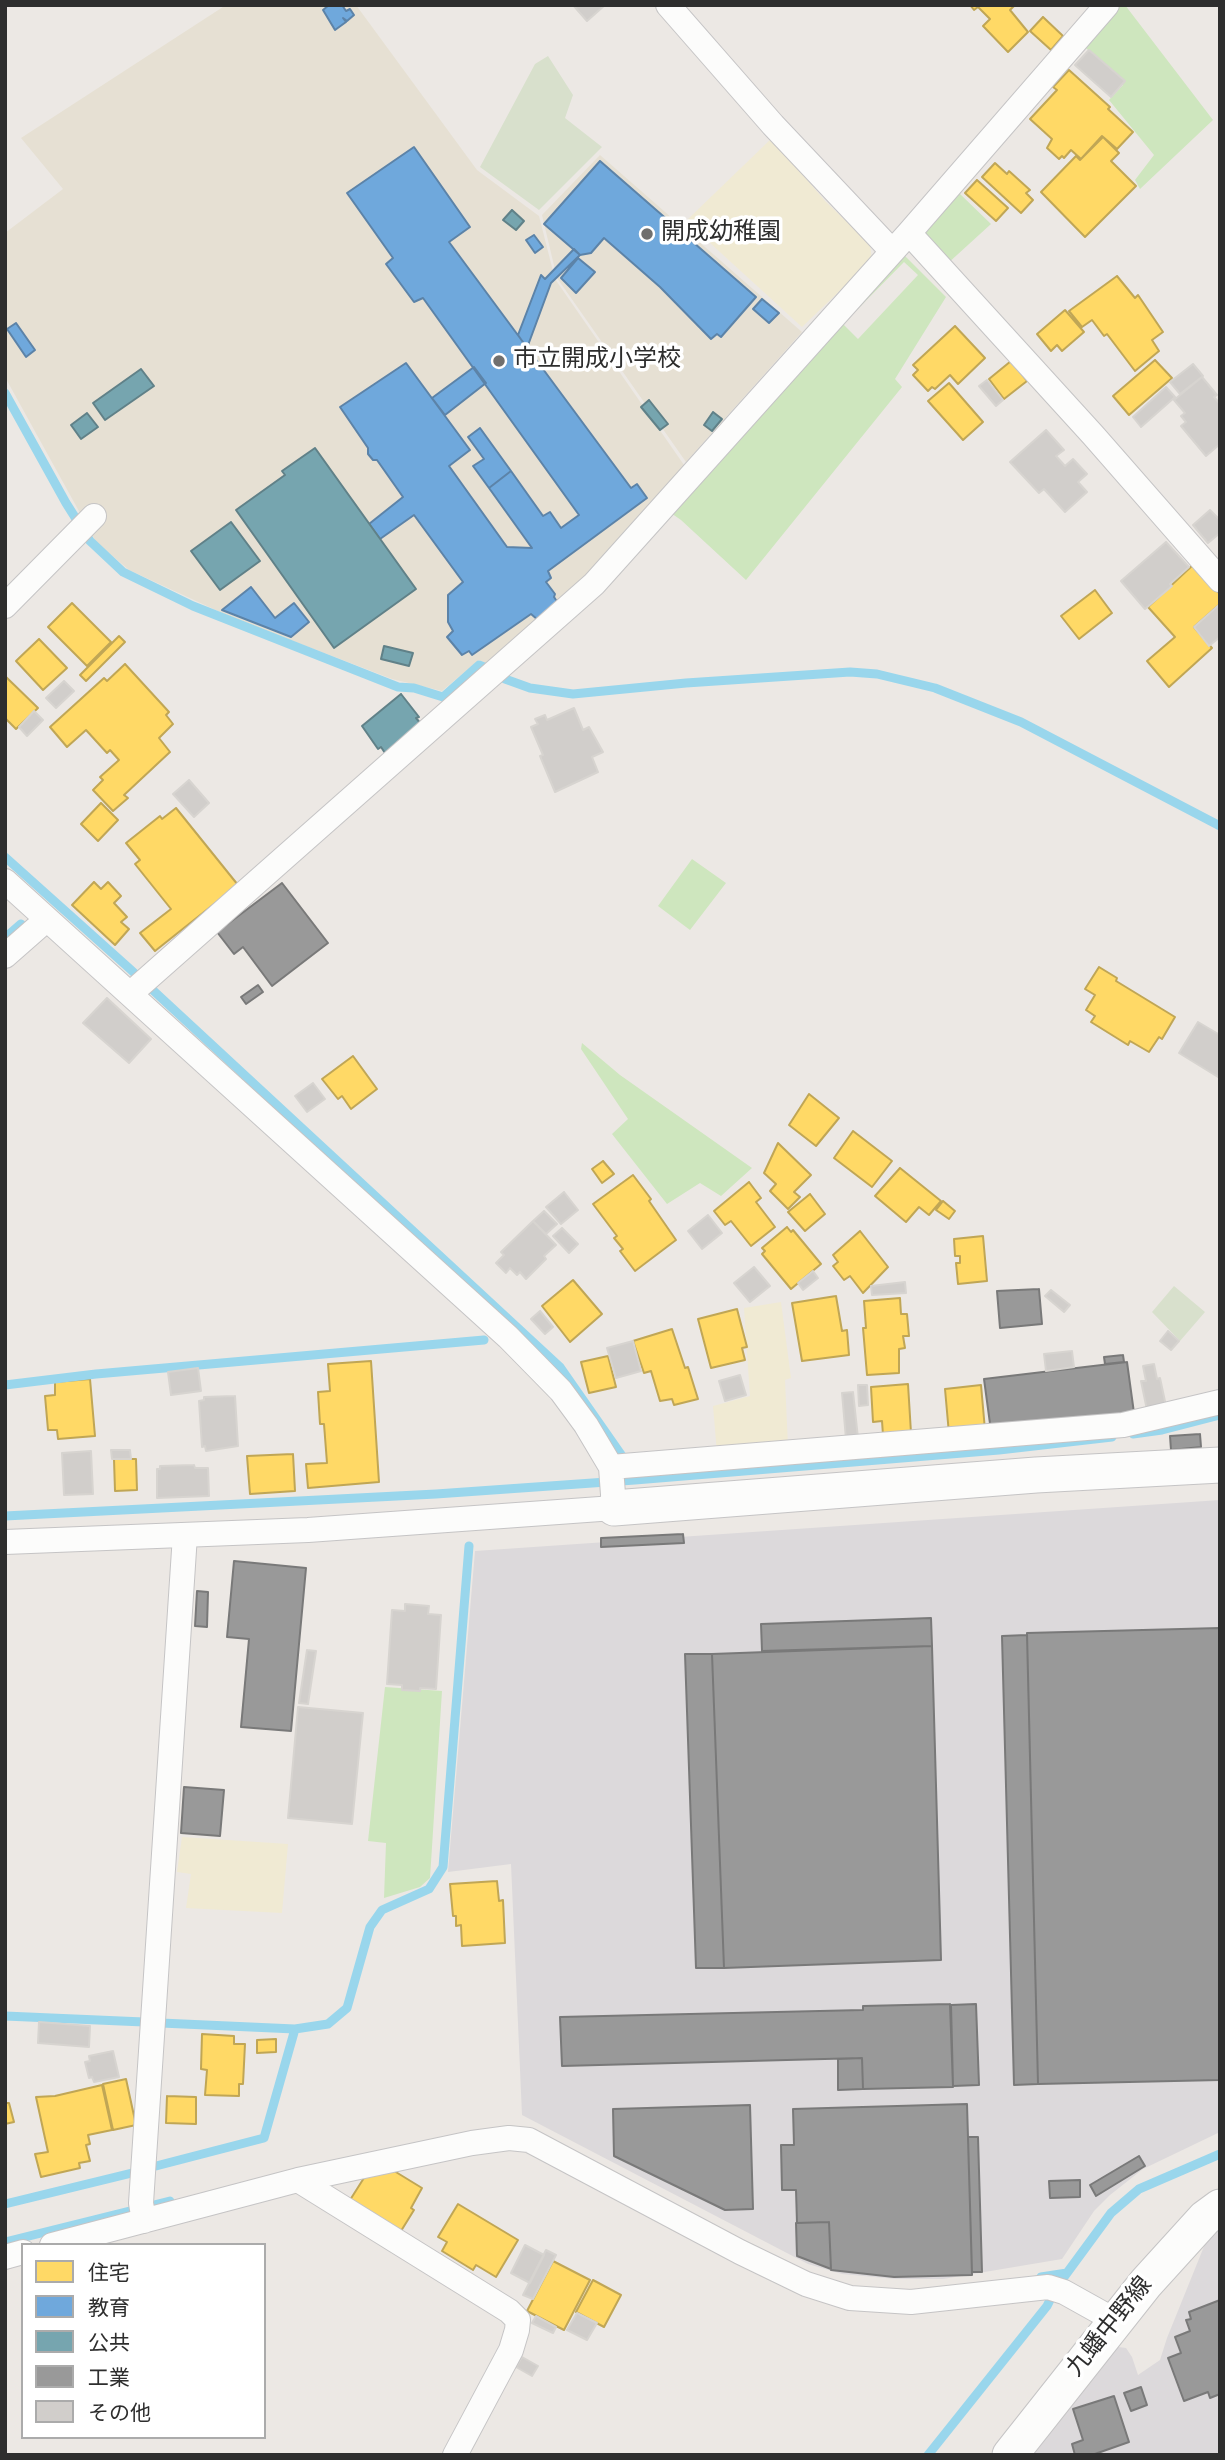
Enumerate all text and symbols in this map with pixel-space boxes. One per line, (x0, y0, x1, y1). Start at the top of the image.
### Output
place label: 開成幼稚園 (661, 220, 781, 248)
marker: 開成幼稚園 (639, 226, 655, 242)
place label: 市立開成小学校 (513, 347, 681, 375)
marker: 市立開成小学校 (491, 353, 507, 369)
legend (21, 2243, 266, 2439)
text: 住宅 (88, 2261, 130, 2288)
street label: 九蟠中野線 (1062, 2272, 1160, 2384)
text: 教育 (88, 2296, 130, 2323)
text: 公共 (88, 2331, 130, 2358)
text: 工業 (88, 2366, 130, 2393)
text: その他 (88, 2401, 151, 2428)

